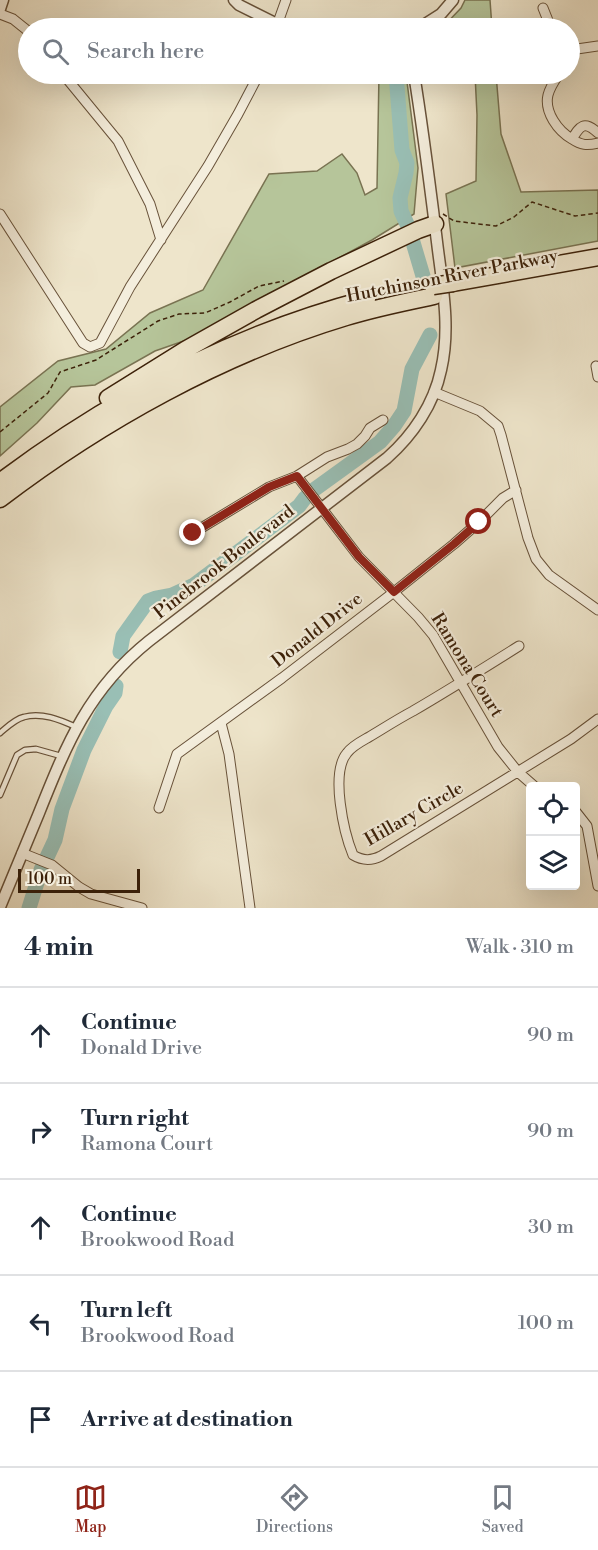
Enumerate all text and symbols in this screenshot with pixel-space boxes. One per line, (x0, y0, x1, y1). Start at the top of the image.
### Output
search box (18, 18, 580, 84)
icon: search (39, 35, 72, 68)
text: Search here (87, 38, 204, 65)
street label: Hutchinson River Parkway (344, 244, 560, 308)
street label: Pinebrook Boulevard (149, 499, 300, 624)
route start (465, 508, 491, 534)
route end (179, 519, 205, 545)
street label: Donald Drive (267, 587, 367, 673)
street label: Ramona Court (426, 609, 509, 722)
street label: Hillary Circle (361, 776, 467, 852)
map controls (526, 782, 580, 890)
button: locate (526, 782, 580, 836)
button: layers (526, 836, 580, 890)
scale bar (18, 866, 140, 893)
text: 100 m (27, 869, 72, 889)
text: 4 min (24, 931, 94, 963)
text: Walk · 310 m (466, 935, 574, 960)
text: Continue (81, 1009, 177, 1036)
icon: ahead (24, 1019, 57, 1052)
text: 90 m (527, 1023, 574, 1048)
text: Donald Drive (81, 1036, 202, 1061)
text: Turn right (81, 1105, 189, 1132)
icon: right (24, 1115, 57, 1148)
text: 90 m (527, 1119, 574, 1144)
text: Ramona Court (81, 1132, 213, 1157)
text: Continue (81, 1201, 177, 1228)
icon: ahead (24, 1211, 57, 1244)
text: 30 m (528, 1215, 574, 1240)
text: Brookwood Road (81, 1228, 234, 1253)
text: Turn left (81, 1297, 172, 1324)
icon: left (24, 1307, 57, 1340)
text: 100 m (518, 1311, 574, 1336)
text: Brookwood Road (81, 1324, 234, 1349)
icon: arrive (24, 1403, 57, 1436)
text: Arrive at destination (81, 1406, 293, 1433)
tab: Map (74, 1481, 107, 1537)
tab: Directions (256, 1481, 333, 1537)
tab: Saved (482, 1481, 524, 1537)

